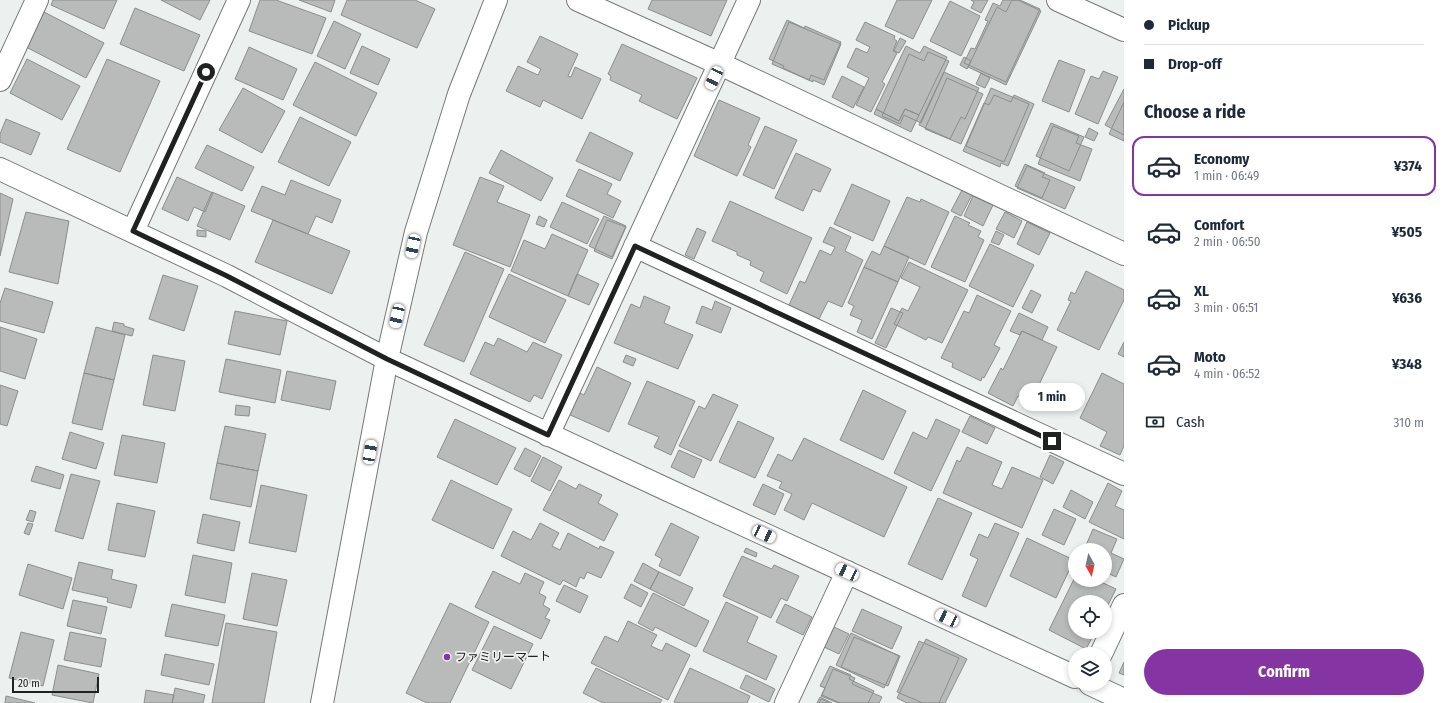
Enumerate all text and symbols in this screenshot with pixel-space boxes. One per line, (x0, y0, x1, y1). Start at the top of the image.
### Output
text: Pickup (1168, 16, 1210, 34)
text: Drop-off (1168, 55, 1222, 73)
route start (197, 63, 215, 81)
car (703, 65, 725, 91)
text: Choose a ride (1144, 101, 1246, 123)
icon: car (1146, 148, 1182, 184)
text: Economy (1194, 150, 1249, 168)
text: ¥374 (1394, 157, 1422, 175)
text: 1 min · 06:49 (1194, 168, 1259, 183)
icon: car (1146, 214, 1182, 250)
text: Comfort (1194, 216, 1245, 234)
text: ¥505 (1391, 223, 1422, 241)
car (405, 233, 421, 259)
text: 2 min · 06:50 (1194, 234, 1261, 249)
icon: car (1146, 280, 1182, 316)
text: XL (1194, 282, 1209, 300)
text: ¥636 (1392, 289, 1422, 307)
text: 3 min · 06:51 (1194, 300, 1258, 315)
car (388, 303, 406, 329)
icon: car (1146, 346, 1182, 382)
text: Moto (1194, 348, 1226, 366)
text: ¥348 (1392, 355, 1422, 373)
text: 4 min · 06:52 (1194, 366, 1260, 381)
callout: 1 min (1019, 383, 1085, 411)
text: 1 min (1038, 389, 1066, 404)
icon: cash (1144, 411, 1166, 433)
text: Cash (1176, 413, 1205, 431)
text: 310 m (1394, 415, 1424, 430)
route end (1043, 432, 1061, 450)
car (362, 439, 378, 465)
car (751, 523, 777, 545)
north arrow (1068, 543, 1112, 587)
map controls (1068, 543, 1112, 691)
car (834, 561, 860, 583)
button: locate (1068, 595, 1112, 639)
car (934, 607, 960, 629)
button: layers (1068, 647, 1112, 691)
button: Confirm (1144, 649, 1424, 695)
place label: ファミリーマート (455, 650, 551, 664)
marker: ファミリーマート (442, 652, 452, 662)
scale bar (12, 675, 99, 694)
text: 20 m (18, 677, 40, 690)

